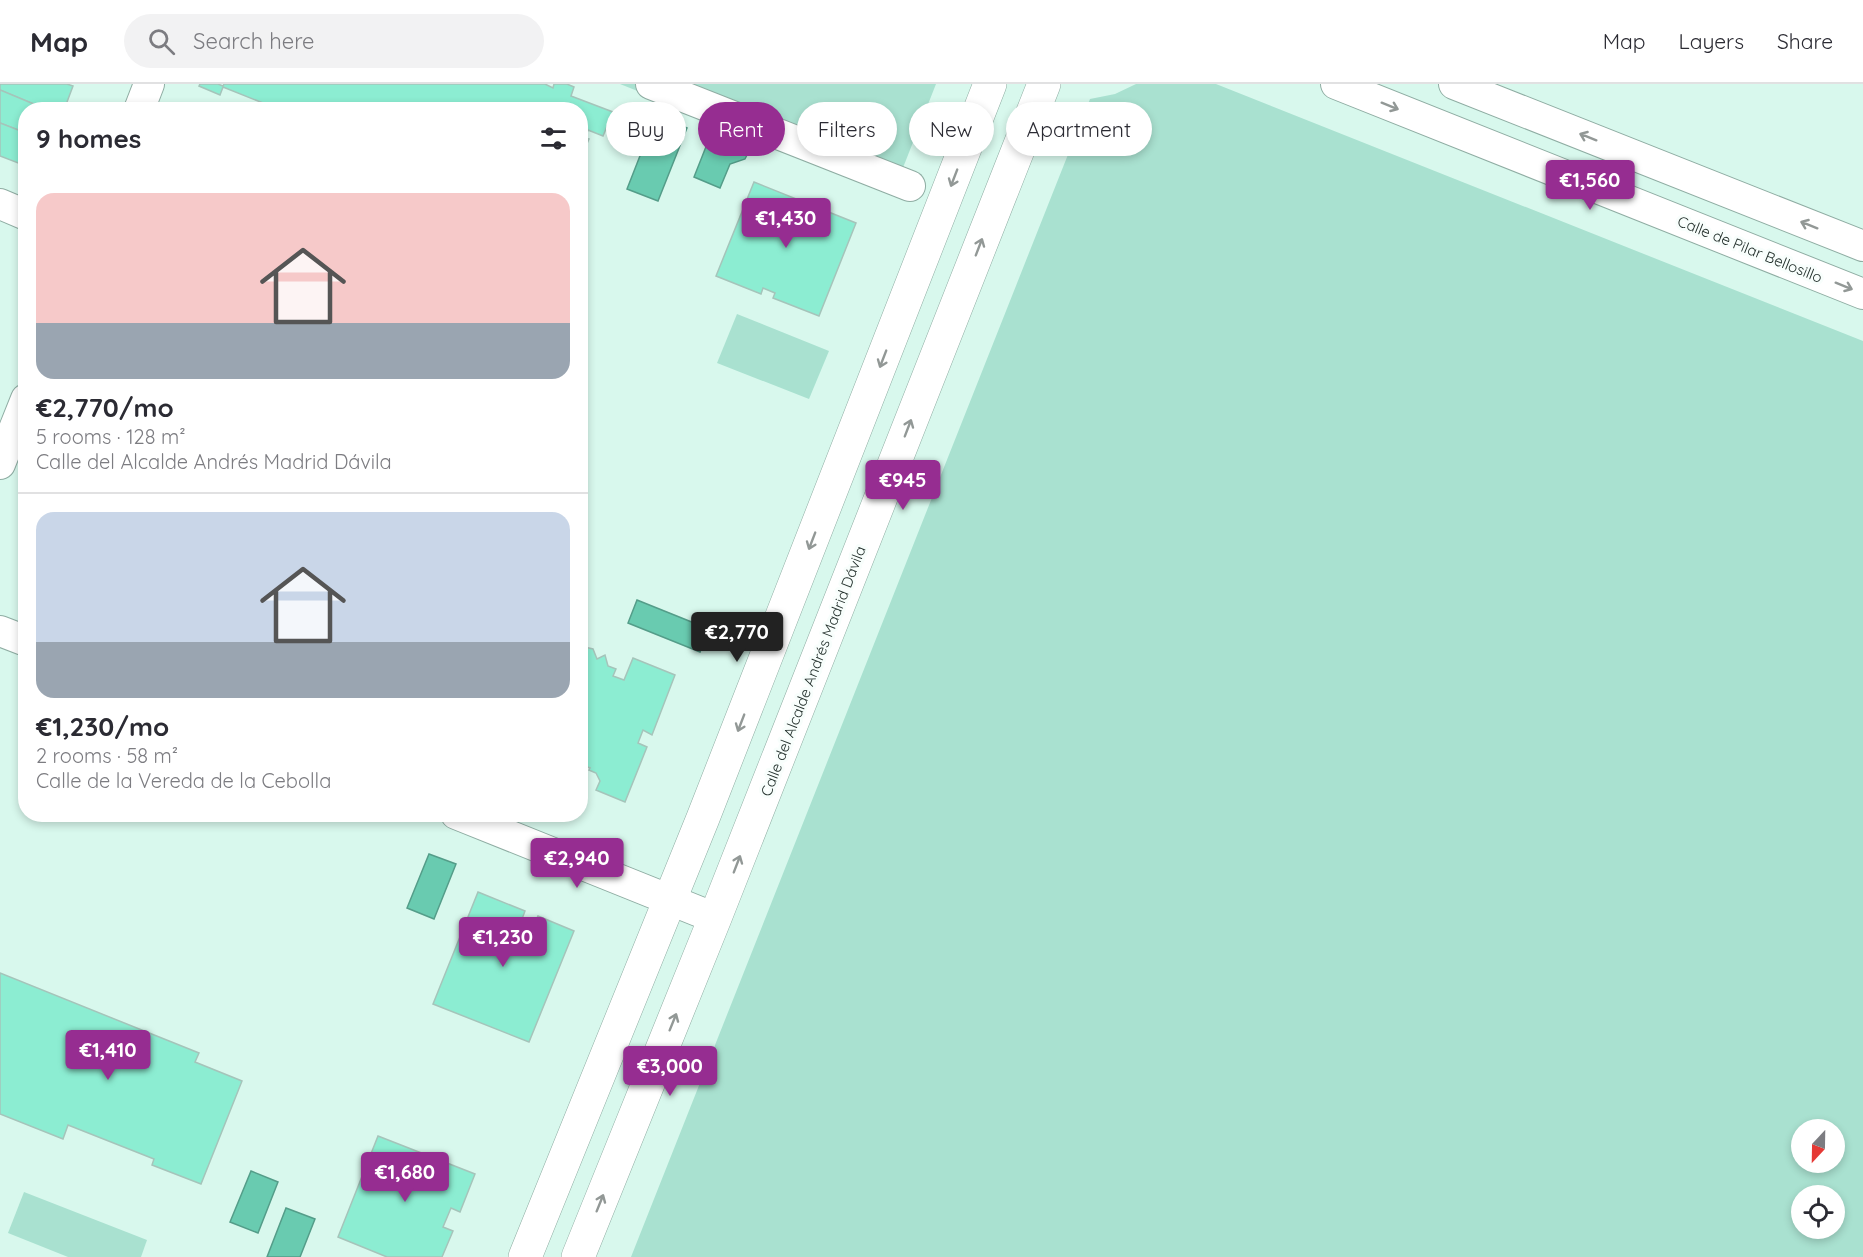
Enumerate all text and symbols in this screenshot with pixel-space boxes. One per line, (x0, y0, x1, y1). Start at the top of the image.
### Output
search box (124, 14, 544, 68)
text: Map (30, 24, 88, 59)
icon: search (145, 25, 178, 58)
text: Search here (193, 27, 315, 55)
text: Map (1603, 28, 1646, 54)
text: Layers (1679, 28, 1744, 54)
text: Share (1777, 28, 1833, 54)
one-way arrow (1380, 101, 1399, 112)
chip: Buy (606, 102, 686, 156)
chip: Rent (698, 102, 785, 156)
chip: Filters (797, 102, 897, 156)
chip: New (909, 102, 994, 156)
chip: Apartment (1006, 102, 1152, 156)
text: 9 homes (36, 122, 141, 155)
icon: filters (537, 122, 570, 155)
one-way arrow (1580, 131, 1598, 142)
pin: €1,560 (1541, 160, 1639, 211)
text: €1,560 (1560, 167, 1620, 192)
one-way arrow (948, 168, 959, 187)
pin: €1,430 (737, 198, 835, 249)
text: €1,430 (756, 205, 816, 230)
street label: Calle de Pilar Bellosillo (1675, 211, 1825, 287)
one-way arrow (1800, 219, 1818, 230)
icon: home (249, 232, 357, 340)
one-way arrow (974, 238, 985, 257)
one-way arrow (1835, 282, 1853, 293)
one-way arrow (877, 350, 888, 368)
text: €2,770/mo (36, 391, 174, 424)
one-way arrow (903, 420, 914, 438)
text: 5 rooms · 128 m² (36, 424, 186, 449)
text: Calle del Alcalde Andrés Madrid Dávila (36, 449, 392, 474)
pin: €945 (867, 460, 939, 511)
text: €945 (879, 467, 927, 492)
one-way arrow (806, 531, 817, 550)
street label: Calle del Alcalde Andrés Madrid Dávila (756, 543, 870, 799)
icon: home (249, 551, 357, 659)
pin: €2,770 (688, 612, 786, 663)
text: €2,770 (705, 619, 769, 644)
text: €1,230/mo (36, 710, 169, 743)
one-way arrow (734, 713, 745, 731)
text: 2 rooms · 58 m² (36, 743, 178, 768)
text: Calle de la Vereda de la Cebolla (36, 768, 331, 793)
pin: €2,940 (528, 838, 626, 889)
text: €2,940 (545, 845, 609, 870)
one-way arrow (732, 855, 743, 874)
pin: €1,230 (454, 917, 552, 968)
text: €1,230 (473, 924, 533, 949)
one-way arrow (668, 1013, 679, 1032)
pin: €1,410 (59, 1030, 157, 1081)
text: €1,410 (79, 1037, 137, 1062)
pin: €3,000 (621, 1046, 719, 1097)
text: €3,000 (637, 1053, 703, 1078)
north arrow (1791, 1119, 1845, 1173)
map controls (1791, 1119, 1845, 1239)
pin: €1,680 (356, 1152, 454, 1203)
text: €1,680 (375, 1159, 435, 1184)
button: locate (1791, 1185, 1845, 1239)
one-way arrow (595, 1194, 606, 1212)

